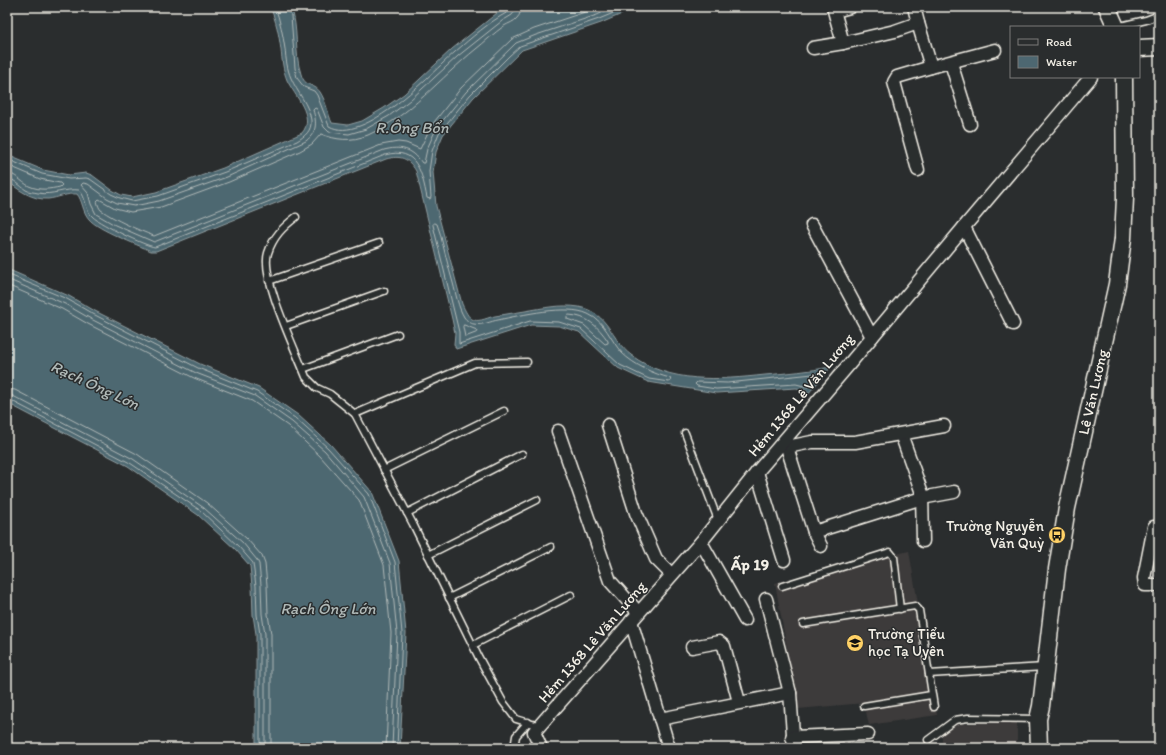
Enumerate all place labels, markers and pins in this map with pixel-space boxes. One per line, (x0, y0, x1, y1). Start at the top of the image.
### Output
place label: Trường Nguyễn Văn Quỳ (946, 517, 1045, 552)
bus stop icon: Trường Nguyễn Văn Quỳ (1047, 525, 1067, 545)
place label: Trường Tiểu học Tạ Uyên (868, 625, 945, 660)
school or university icon: Trường Tiểu học Tạ Uyên (845, 633, 865, 653)

